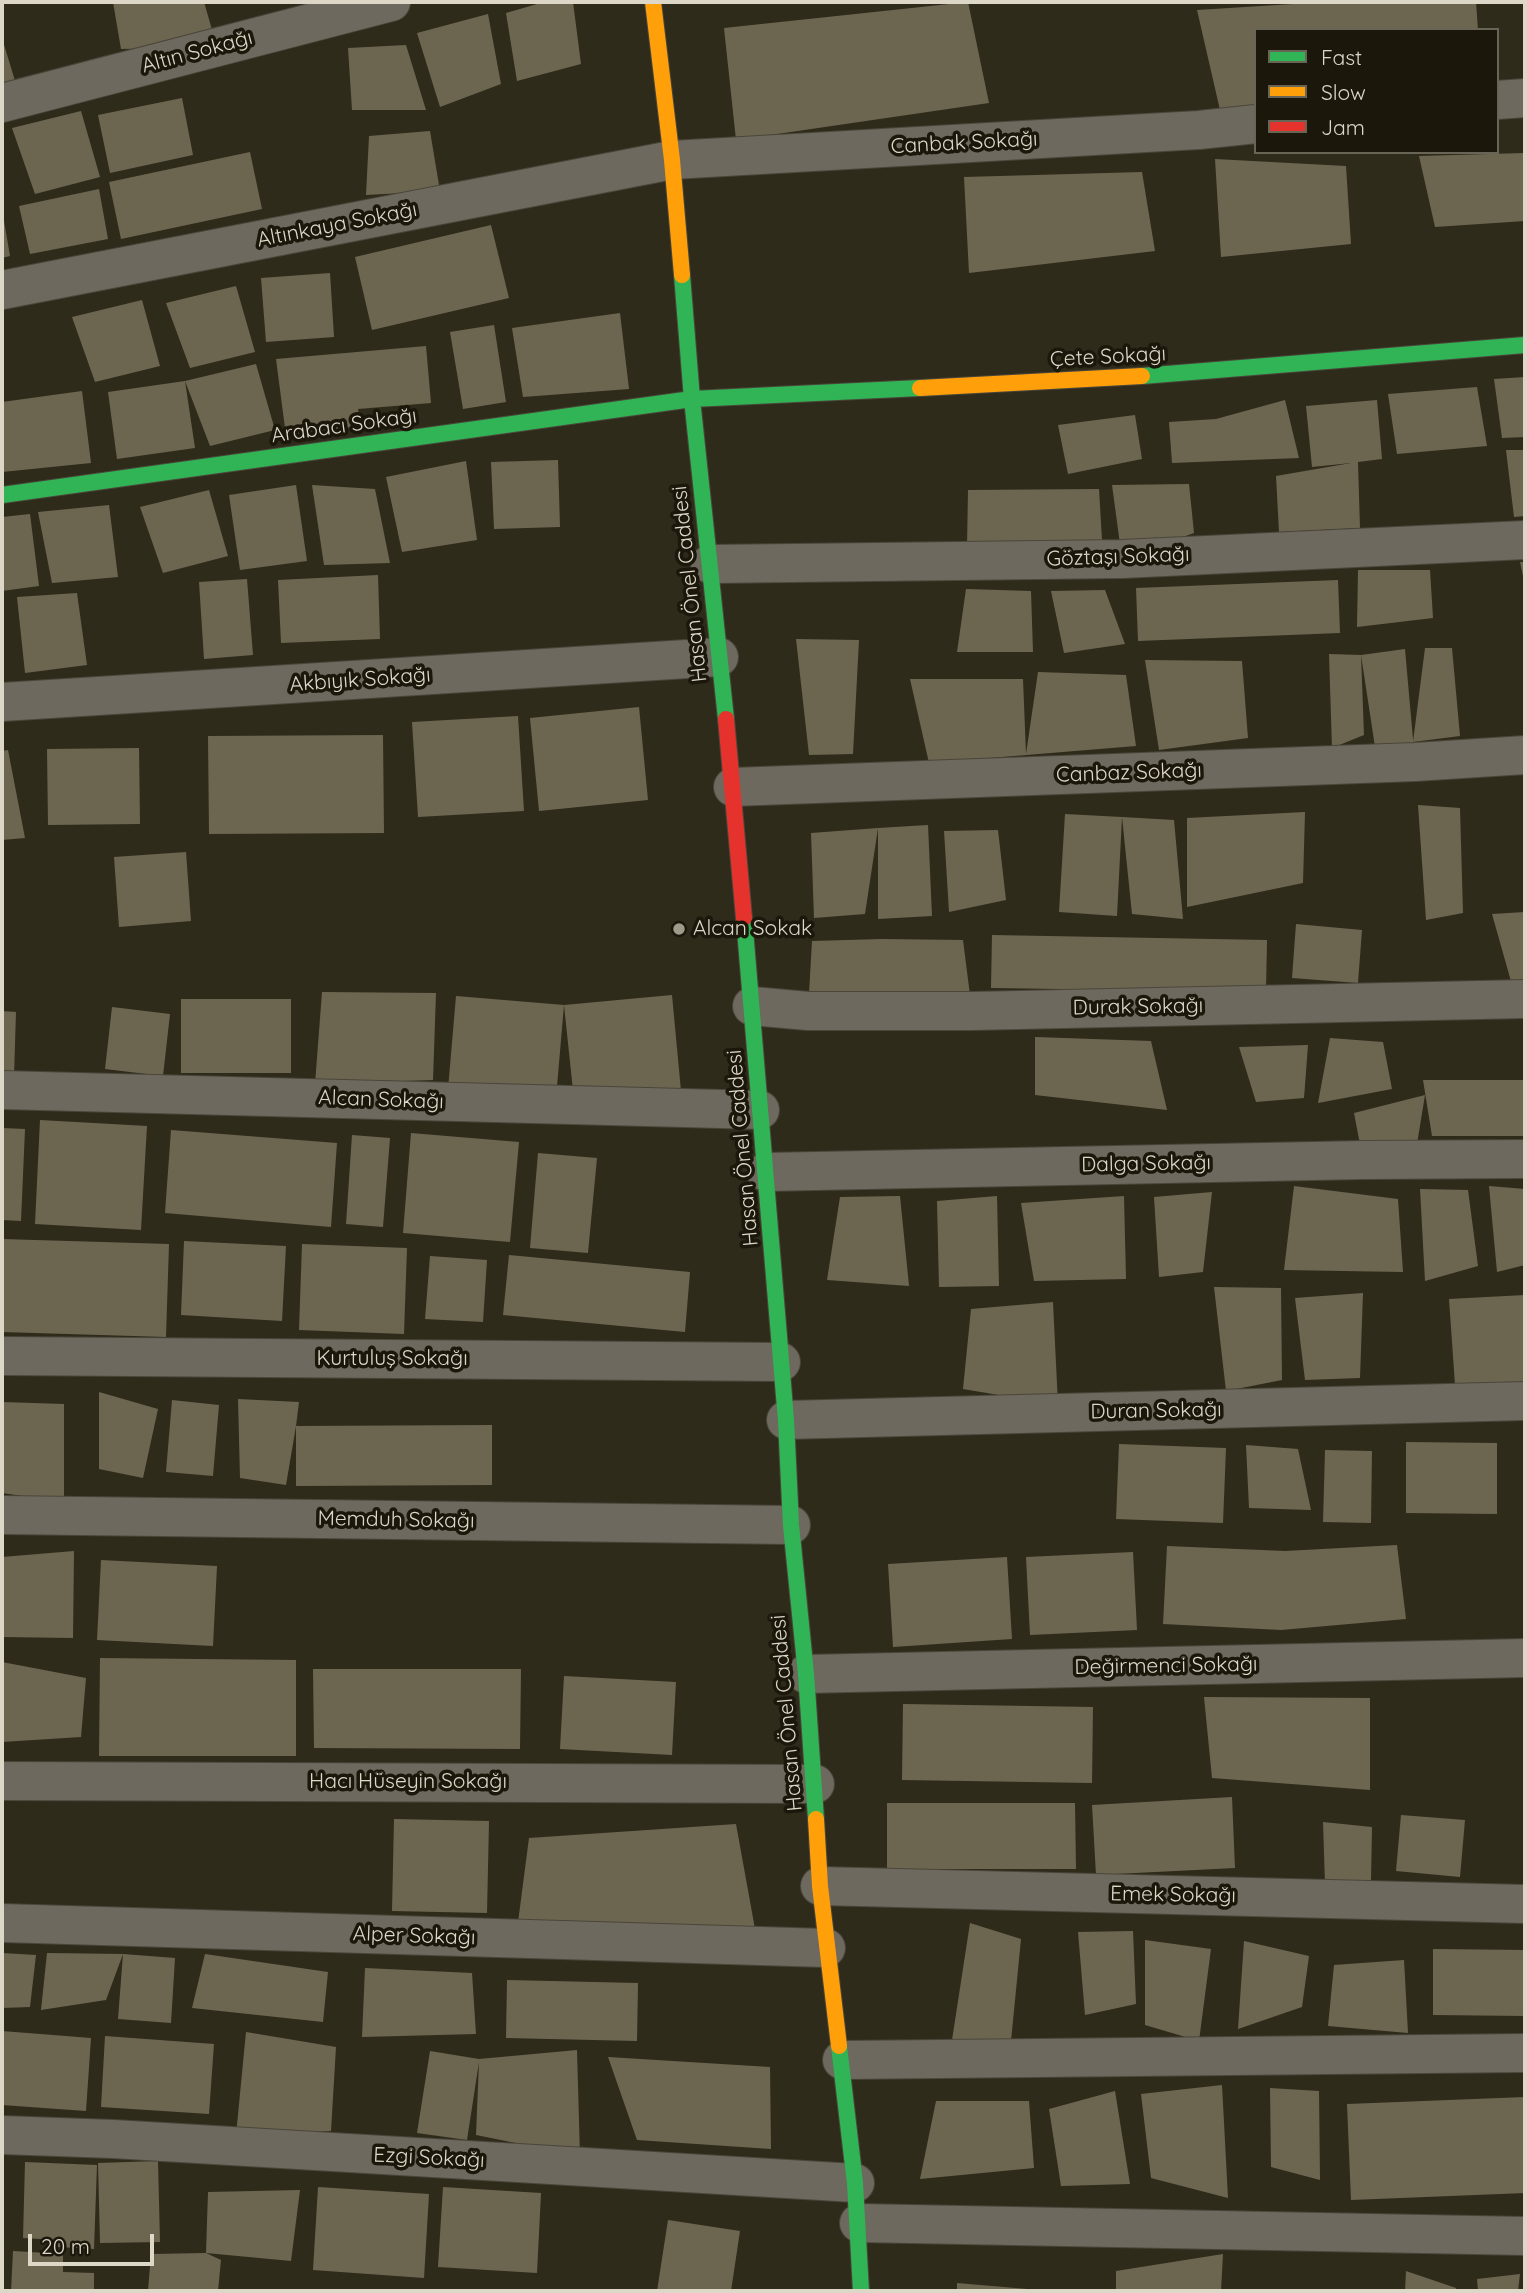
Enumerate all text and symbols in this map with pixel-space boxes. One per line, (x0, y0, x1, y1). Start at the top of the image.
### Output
street label: Altın Sokağı (139, 25, 255, 79)
legend (1254, 28, 1499, 154)
text: Fast (1321, 44, 1362, 70)
text: Slow (1321, 79, 1366, 105)
text: Jam (1321, 114, 1365, 140)
street label: Canbak Sokağı (890, 127, 1038, 159)
street label: Altınkaya Sokağı (255, 197, 419, 253)
street label: Çete Sokağı (1049, 341, 1167, 373)
street label: Arabacı Sokağı (270, 403, 418, 449)
street label: Hasan Önel Caddesi (667, 485, 713, 683)
street label: Göztaşı Sokağı (1046, 542, 1190, 572)
street label: Akbıyık Sokağı (289, 663, 431, 697)
street label: Canbaz Sokağı (1056, 758, 1202, 788)
place label: Alcan Sokak (693, 916, 812, 942)
marker: Alcan Sokak (671, 921, 687, 937)
street label: Durak Sokağı (1073, 993, 1203, 1021)
street label: Hasan Önel Caddesi (722, 1049, 764, 1247)
street label: Alcan Sokağı (318, 1085, 444, 1115)
street label: Dalga Sokağı (1081, 1150, 1211, 1178)
street label: Kurtuluş Sokağı (316, 1346, 468, 1372)
street label: Duran Sokağı (1090, 1397, 1222, 1425)
street label: Memduh Sokağı (317, 1506, 475, 1534)
street label: Hasan Önel Caddesi (766, 1614, 808, 1812)
street label: Değirmenci Sokağı (1074, 1652, 1258, 1680)
street label: Hacı Hüseyin Sokağı (309, 1769, 507, 1795)
street label: Emek Sokağı (1110, 1881, 1236, 1909)
street label: Alper Sokağı (352, 1921, 476, 1951)
street label: Ezgi Sokağı (373, 2143, 485, 2173)
scale bar (32, 2220, 158, 2264)
text: 20 m (41, 2233, 90, 2259)

